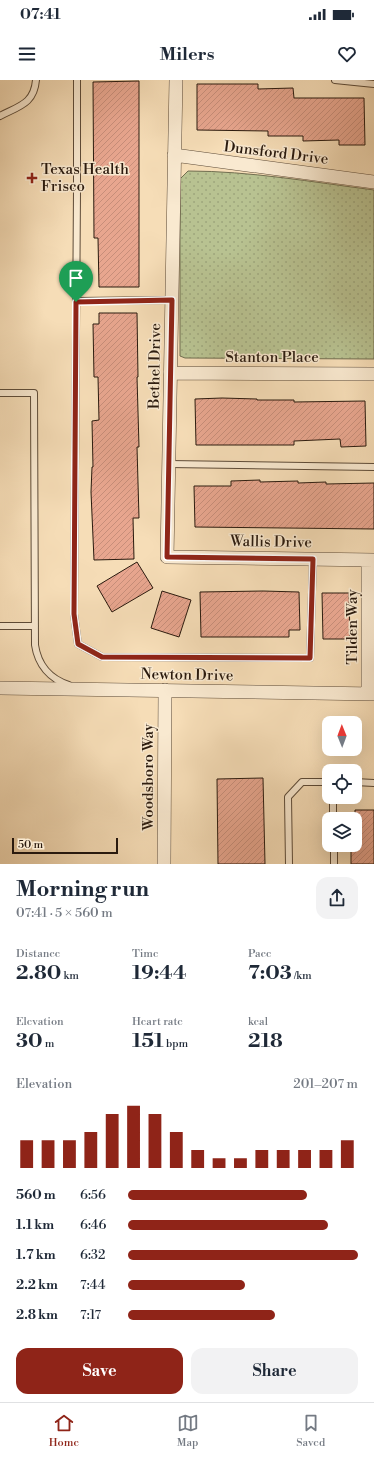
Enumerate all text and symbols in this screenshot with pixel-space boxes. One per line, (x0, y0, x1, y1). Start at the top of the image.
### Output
text: 07:41 (20, 5, 61, 24)
icon: menu (16, 43, 38, 65)
text: Milers (160, 43, 214, 66)
icon: heart (336, 43, 358, 65)
street label: Dunsford Drive (223, 137, 329, 169)
place label: Texas Health Frisco (41, 160, 129, 196)
marker: Texas Health Frisco (26, 172, 38, 184)
pin (59, 261, 93, 302)
icon: arrive (65, 267, 87, 289)
street label: Bethel Drive (145, 323, 165, 410)
street label: Stanton Place (225, 348, 319, 367)
street label: Wallis Drive (229, 532, 312, 552)
street label: Tilden Way (343, 589, 362, 665)
street label: Newton Drive (141, 665, 233, 685)
north arrow (322, 716, 362, 756)
map controls (322, 716, 362, 852)
street label: Woodsboro Way (139, 723, 158, 831)
button: locate (322, 764, 362, 804)
button: layers (322, 812, 362, 852)
scale bar (12, 836, 118, 855)
text: 50 m (18, 838, 43, 852)
text: Morning run (16, 876, 149, 903)
button: share (316, 877, 358, 919)
text: 07:41 · 5 × 560 m (16, 905, 113, 921)
text: Distance (16, 947, 60, 961)
text: Time (132, 947, 159, 961)
text: Pace (248, 947, 272, 961)
text: 2.80 (16, 961, 61, 986)
text: 19:44 (132, 961, 186, 986)
text: 7:03 (248, 961, 292, 986)
text: km (61, 969, 79, 983)
text: /km (292, 969, 312, 983)
text: Elevation (16, 1015, 64, 1029)
text: Heart rate (132, 1015, 183, 1029)
text: kcal (248, 1015, 268, 1029)
text: 30 (16, 1029, 43, 1054)
text: 151 (132, 1029, 164, 1054)
text: 218 (248, 1029, 283, 1054)
text: m (43, 1037, 55, 1051)
text: bpm (164, 1037, 188, 1051)
text: Elevation (16, 1076, 72, 1092)
text: 201–207 m (293, 1076, 358, 1092)
text: 560 m (16, 1187, 56, 1203)
text: 6:56 (80, 1187, 106, 1203)
text: 1.1 km (16, 1217, 54, 1233)
text: 6:46 (80, 1217, 106, 1233)
text: 1.7 km (16, 1247, 56, 1263)
text: 6:32 (80, 1247, 105, 1263)
text: 2.2 km (16, 1277, 58, 1293)
text: 7:44 (80, 1277, 105, 1293)
text: 2.8 km (16, 1307, 58, 1323)
text: 7:17 (80, 1307, 101, 1323)
button: Save (16, 1348, 183, 1394)
button: Share (191, 1348, 358, 1394)
tab: Home (49, 1412, 79, 1450)
tab: Map (177, 1412, 199, 1450)
tab: Saved (296, 1412, 325, 1450)

